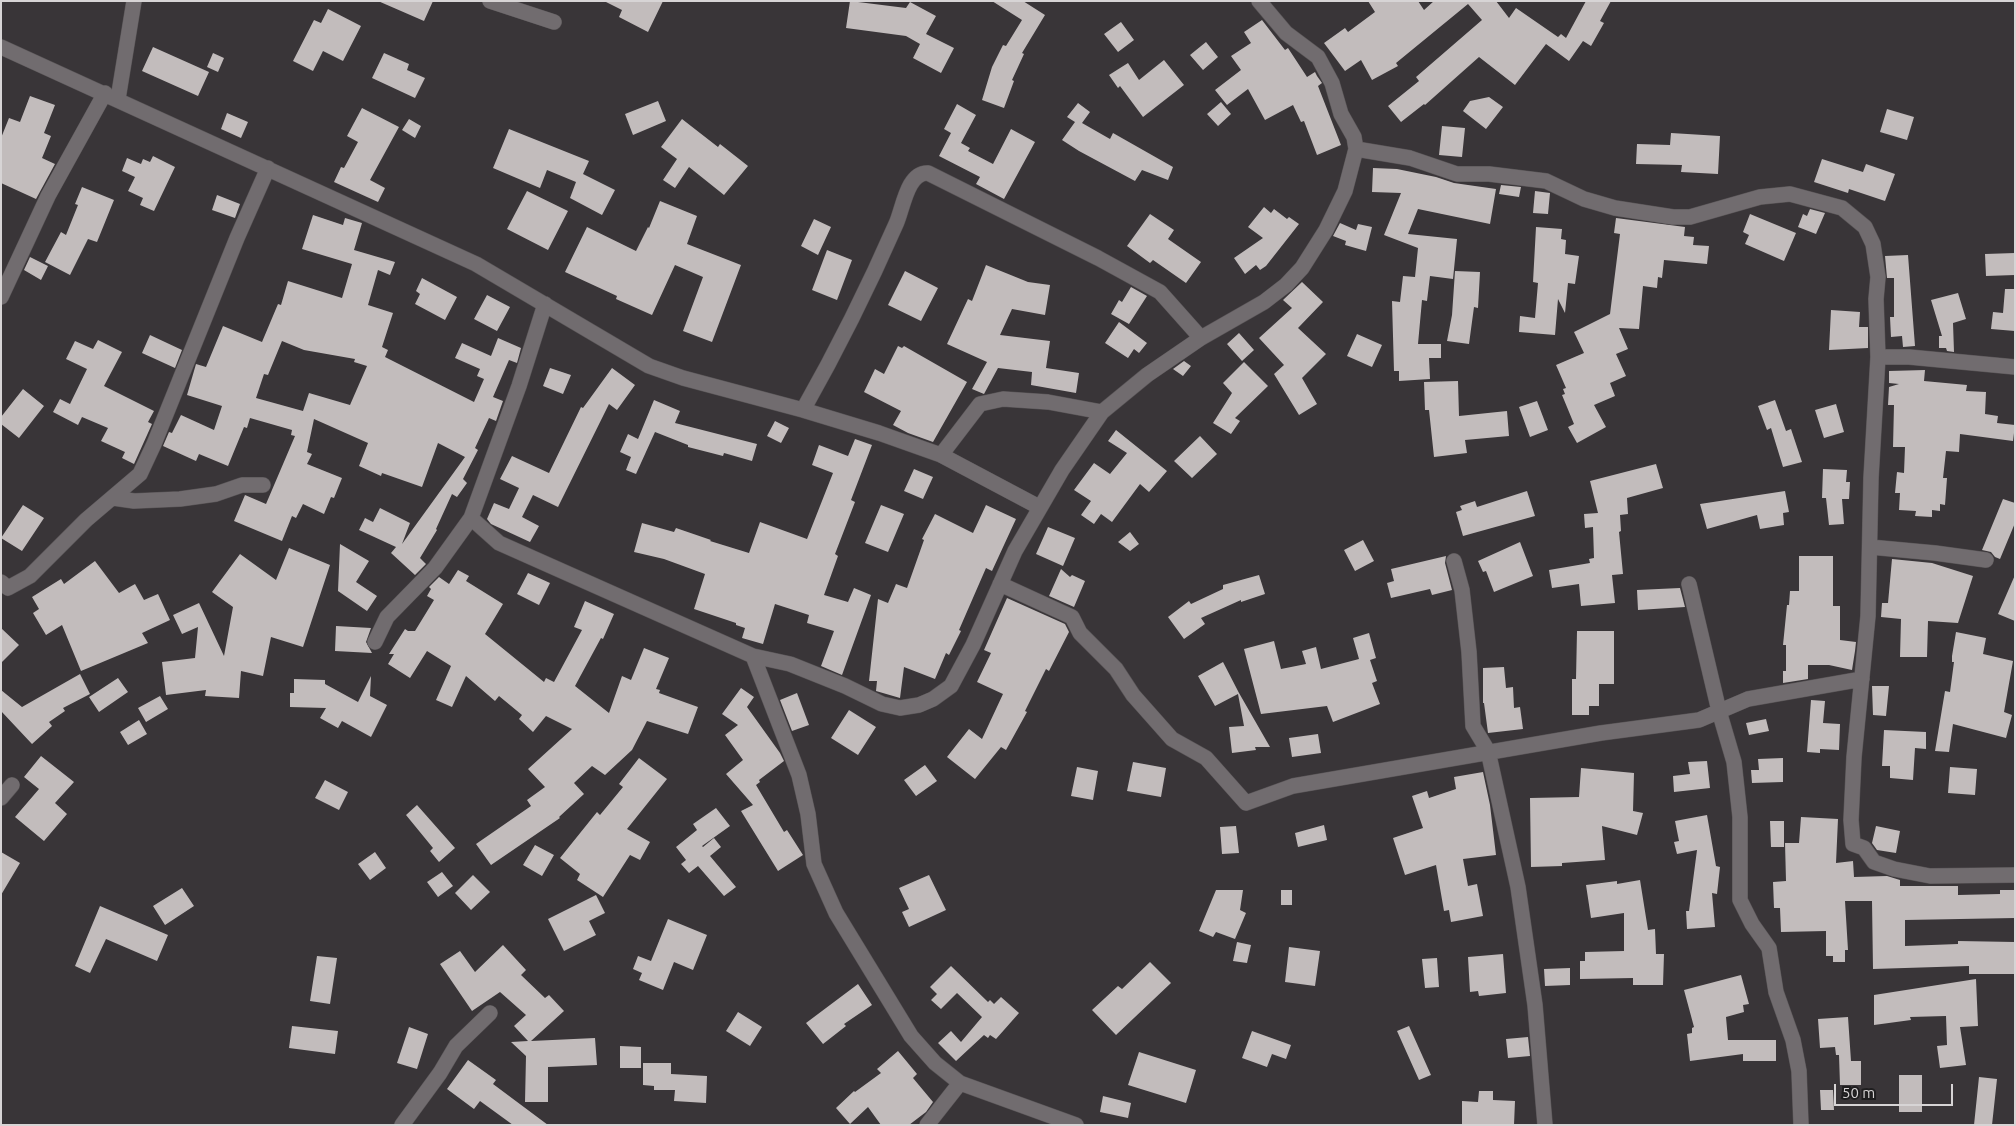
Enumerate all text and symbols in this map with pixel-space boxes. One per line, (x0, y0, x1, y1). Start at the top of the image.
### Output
scale bar (1836, 1074, 1955, 1106)
text: 50 m (1842, 1084, 1875, 1101)

